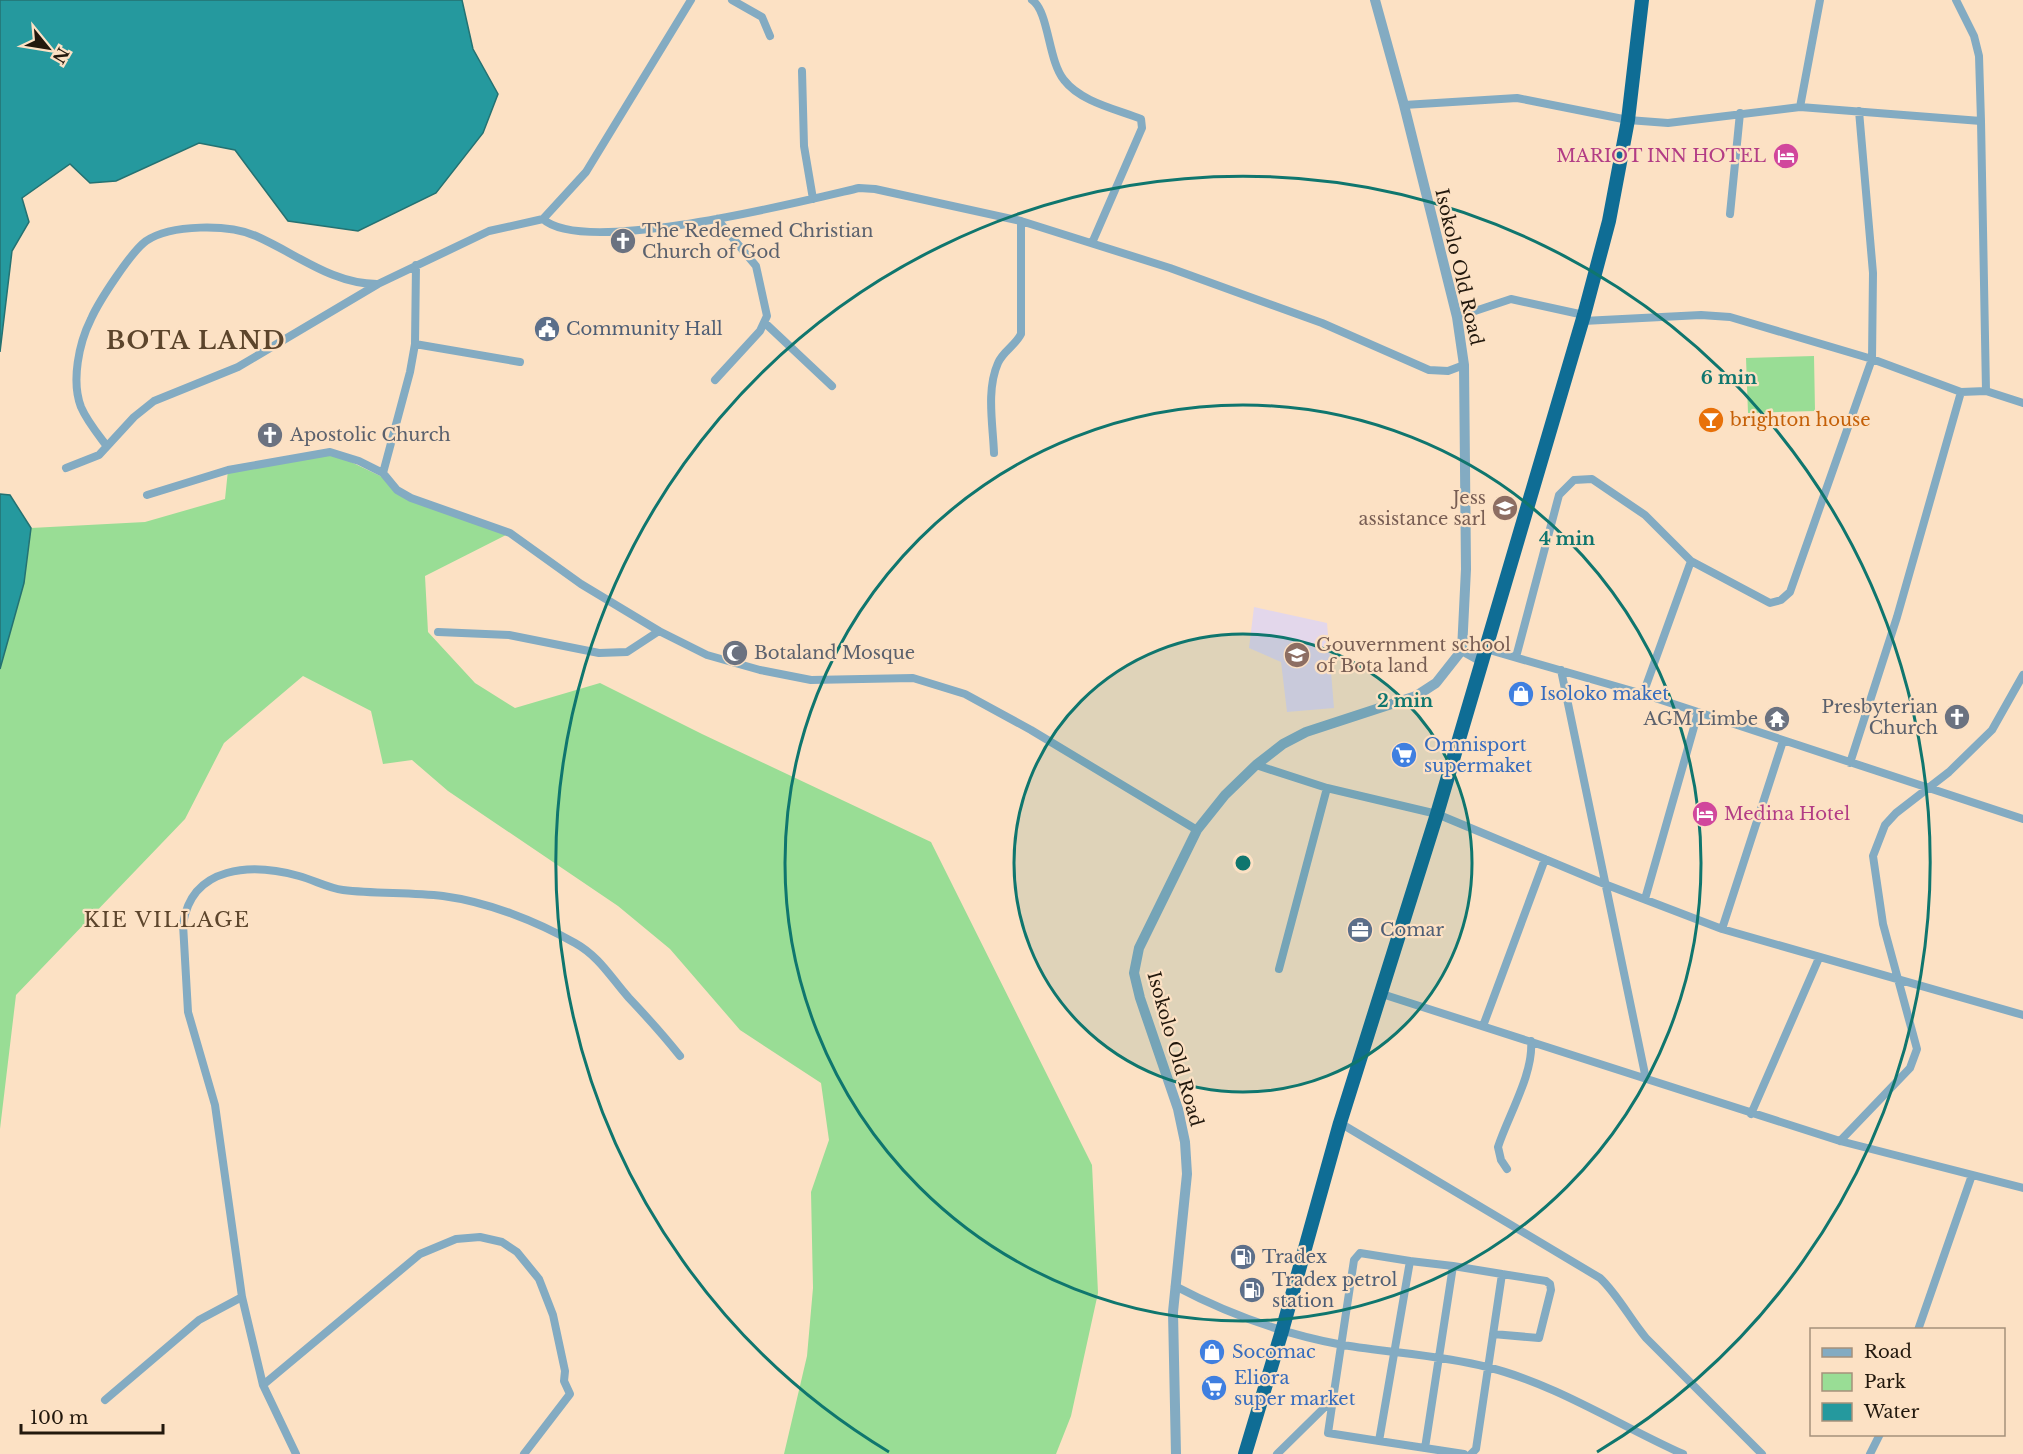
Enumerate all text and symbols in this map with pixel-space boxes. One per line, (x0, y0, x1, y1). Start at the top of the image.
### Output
north arrow (18, 18, 78, 78)
text: N (49, 44, 73, 67)
hotel icon: MARIOT INN HOTEL (1771, 141, 1801, 171)
place label: MARIOT INN HOTEL (1556, 145, 1766, 167)
street label: Isokolo Old Road (1430, 186, 1488, 348)
place label: The Redeemed Christian Church of God (642, 220, 873, 263)
church icon: The Redeemed Christian Church of God (608, 226, 638, 256)
public building icon: Community Hall (532, 314, 562, 344)
place label: Community Hall (566, 318, 723, 340)
district label: BOTA LAND (106, 326, 286, 355)
text: 6 min (1701, 367, 1757, 389)
bar icon: brighton house (1696, 405, 1726, 435)
place label: brighton house (1729, 409, 1871, 431)
church icon: Apostolic Church (255, 420, 285, 450)
place label: Apostolic Church (289, 424, 451, 446)
place label: Jess assistance sarl (1358, 487, 1486, 530)
school or university icon: Jess assistance sarl (1490, 493, 1520, 523)
text: 4 min (1539, 528, 1595, 550)
place label: Gouvernment school of Bota land (1316, 634, 1511, 677)
mosque icon: Botaland Mosque (720, 638, 750, 668)
school or university icon: Gouvernment school of Bota land (1282, 640, 1312, 670)
place label: Botaland Mosque (754, 642, 915, 664)
shop icon: Isoloko maket (1506, 679, 1536, 709)
place label: Isoloko maket (1540, 683, 1669, 705)
text: 2 min (1377, 690, 1433, 712)
place label: Presbyterian Church (1822, 696, 1938, 739)
church icon: Presbyterian Church (1942, 702, 1972, 732)
temple icon: AGM Limbe (1762, 704, 1792, 734)
place label: AGM Limbe (1642, 708, 1758, 730)
place label: Omnisport supermaket (1424, 734, 1532, 777)
supermarket icon: Omnisport supermaket (1389, 740, 1419, 770)
hotel icon: Medina Hotel (1690, 799, 1720, 829)
place label: Medina Hotel (1724, 803, 1850, 825)
centre of rings (1233, 853, 1253, 873)
district label: KIE VILLAGE (83, 907, 251, 933)
office icon: Comar (1345, 915, 1375, 945)
place label: Comar (1380, 919, 1444, 941)
street label: Isokolo Old Road (1142, 969, 1208, 1129)
fuel station icon: Tradex (1228, 1242, 1258, 1272)
place label: Tradex (1262, 1246, 1327, 1268)
place label: Tradex petrol station (1272, 1269, 1397, 1312)
fuel station icon: Tradex petrol station (1237, 1275, 1267, 1305)
legend (1810, 1328, 2005, 1436)
shop icon: Socomac (1197, 1337, 1227, 1367)
place label: Socomac (1232, 1341, 1316, 1363)
text: Road (1864, 1341, 1912, 1363)
place label: Eliora super market (1234, 1367, 1356, 1410)
text: Park (1864, 1371, 1906, 1393)
supermarket icon: Eliora super market (1199, 1373, 1229, 1403)
scale bar (21, 1397, 164, 1435)
text: Water (1863, 1401, 1920, 1423)
text: 100 m (30, 1407, 88, 1429)

